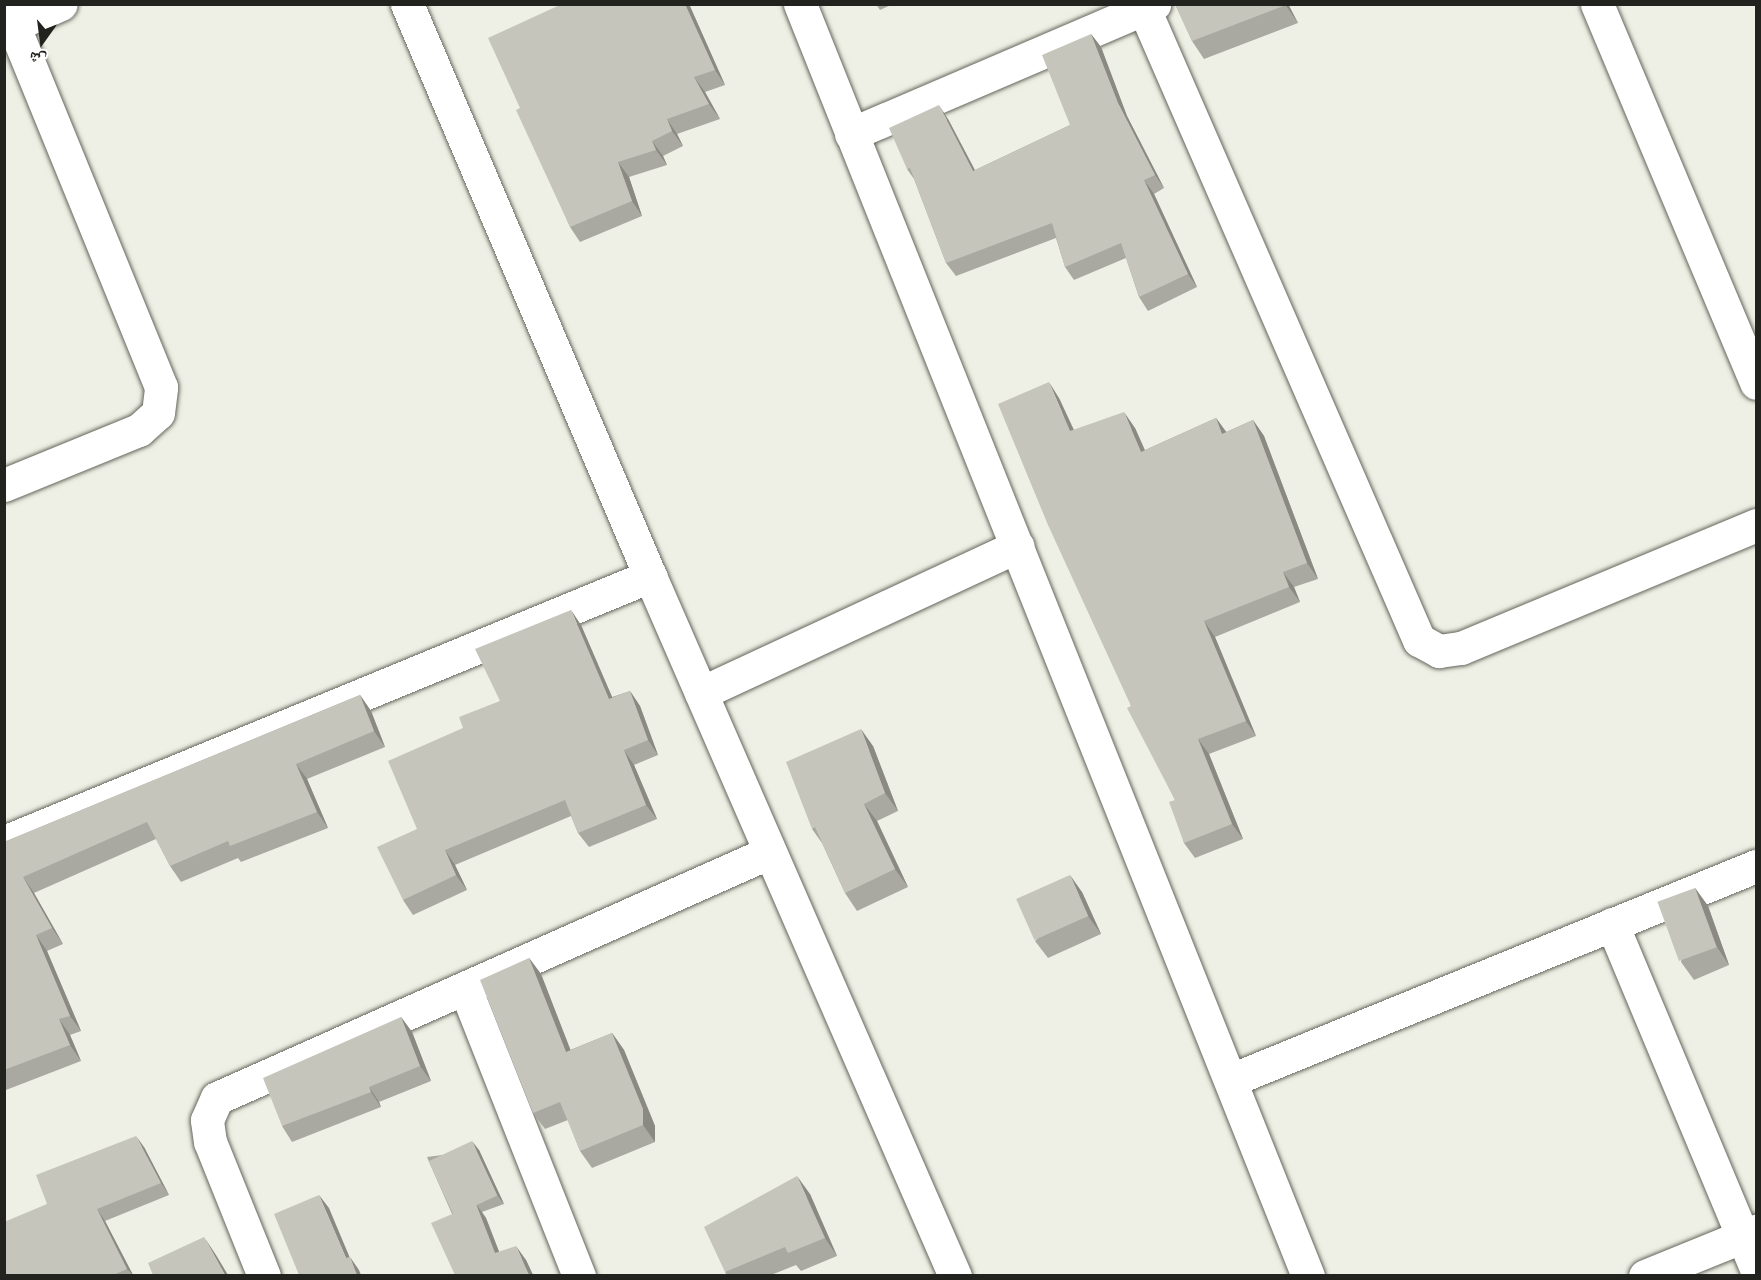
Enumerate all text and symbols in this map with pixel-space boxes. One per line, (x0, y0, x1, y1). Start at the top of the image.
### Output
north arrow (12, 12, 72, 72)
text: ش (27, 46, 49, 73)

